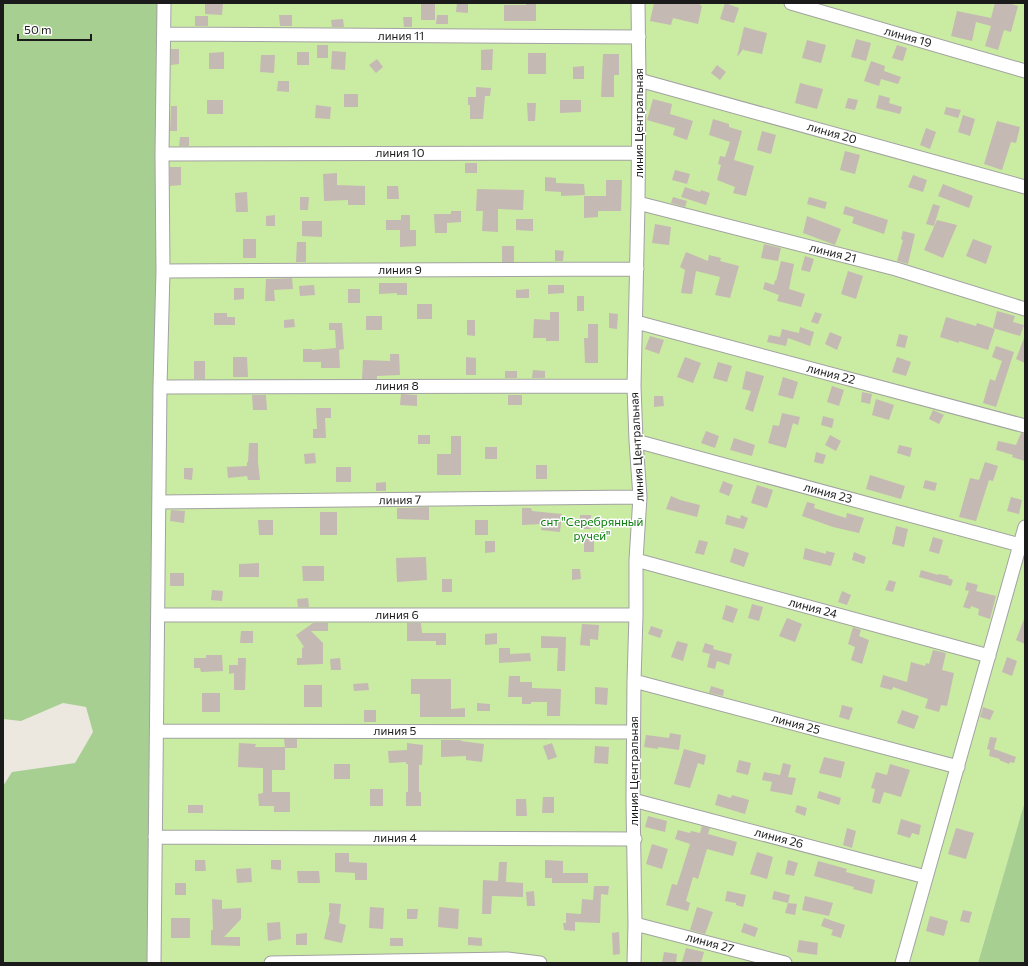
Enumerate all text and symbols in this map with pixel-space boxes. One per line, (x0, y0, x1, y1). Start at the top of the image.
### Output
scale bar (18, 16, 91, 42)
text: 50 m (24, 22, 52, 36)
street label: линия 19 (883, 23, 934, 49)
street label: линия 11 (378, 28, 424, 42)
street label: линия Центральная (631, 68, 645, 178)
street label: линия 20 (806, 118, 859, 146)
street label: линия 10 (375, 145, 425, 159)
street label: линия 21 (808, 239, 858, 265)
street label: линия 9 (378, 262, 422, 276)
street label: линия 22 (806, 360, 857, 386)
street label: линия 8 (375, 378, 419, 392)
street label: линия Центральная (626, 392, 646, 502)
street label: линия 23 (802, 479, 854, 505)
street label: линия 7 (379, 492, 421, 506)
park label: снт "Серебрянный ручей" (541, 514, 643, 542)
street label: линия 24 (787, 594, 839, 620)
street label: линия 6 (375, 607, 419, 621)
street label: линия 25 (770, 710, 822, 736)
street label: линия Центральная (626, 716, 640, 826)
street label: линия 5 (373, 723, 417, 737)
street label: линия 26 (753, 824, 805, 850)
street label: линия 4 (373, 830, 417, 844)
street label: линия 27 (685, 929, 736, 955)

